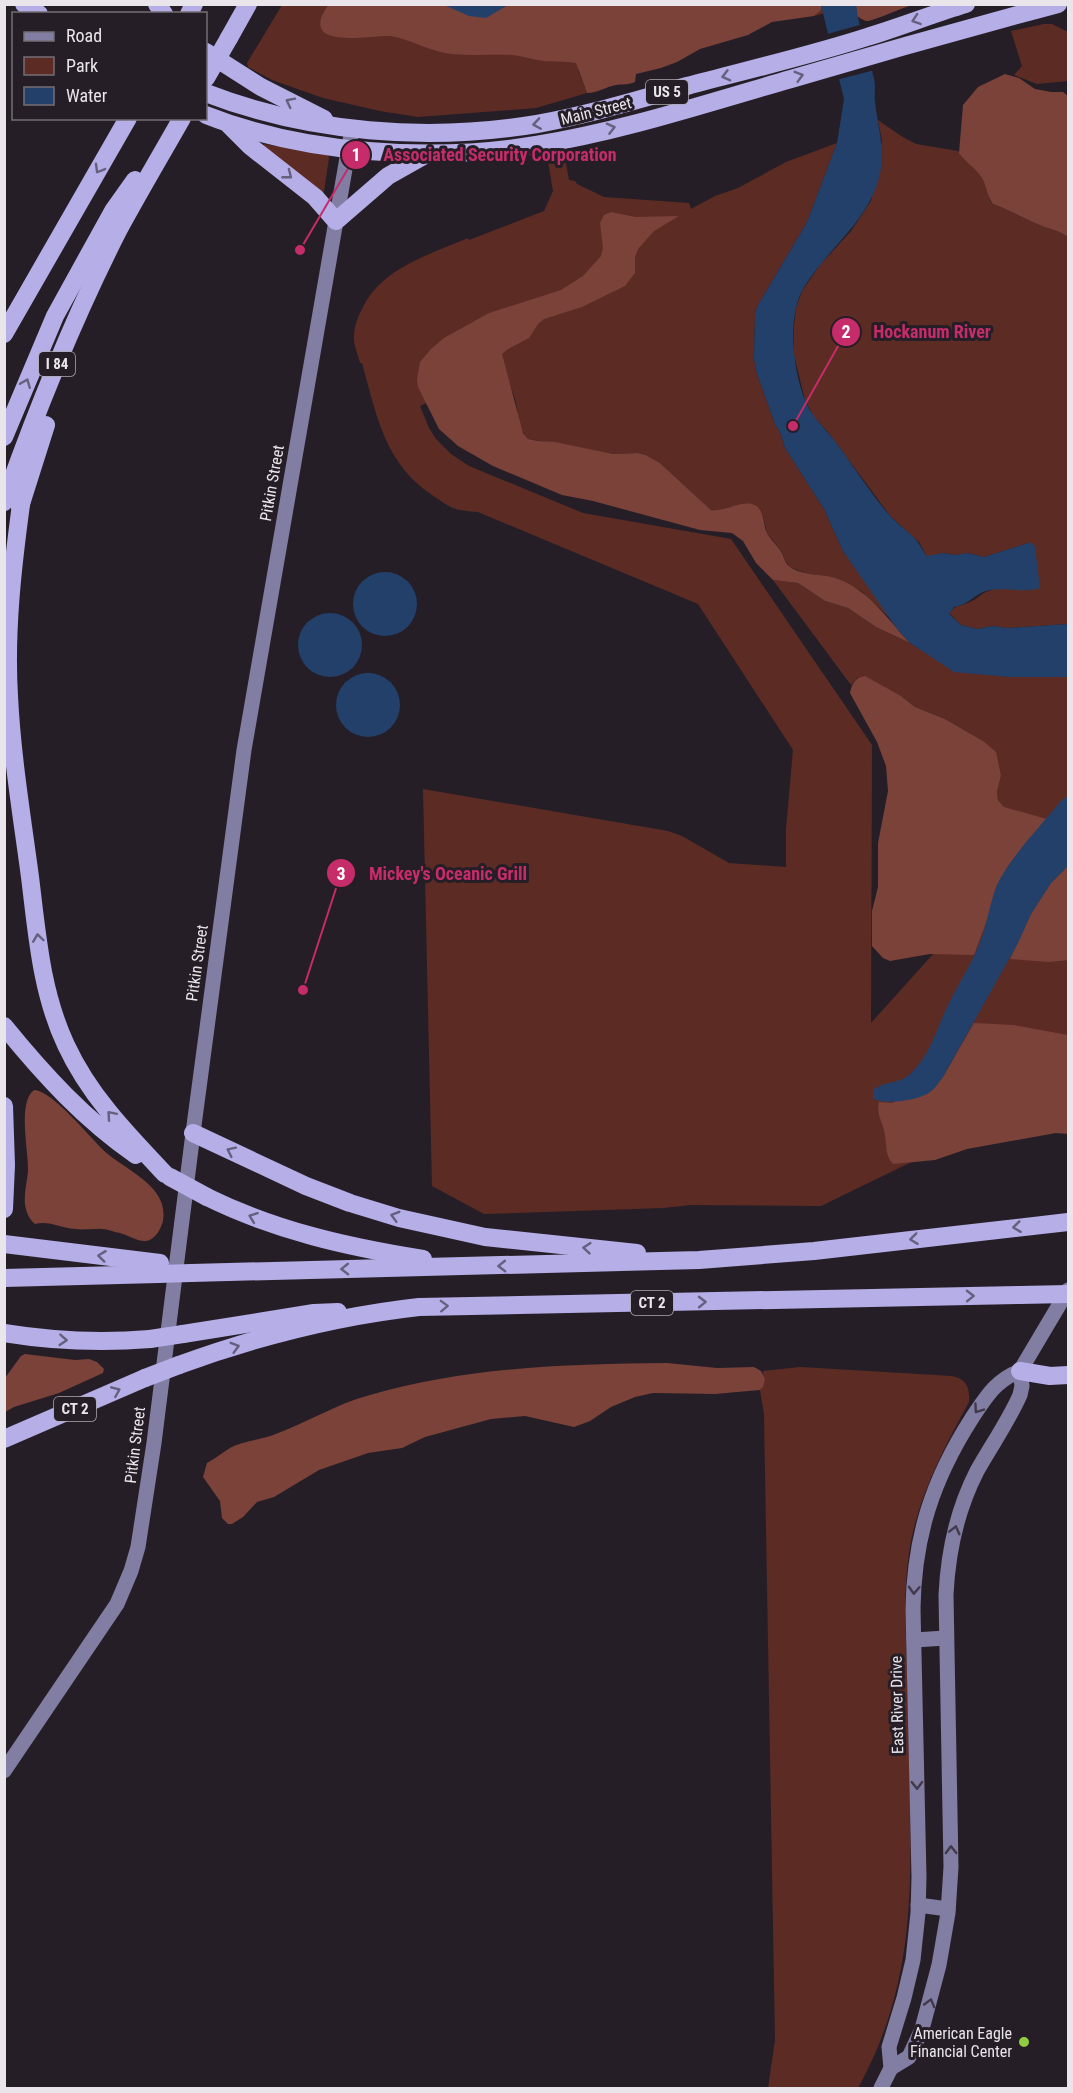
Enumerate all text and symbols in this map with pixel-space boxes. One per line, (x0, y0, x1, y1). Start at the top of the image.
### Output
legend (12, 12, 207, 120)
one-way arrow (911, 13, 922, 25)
text: Road (66, 25, 102, 46)
text: Park (66, 55, 98, 76)
one-way arrow (721, 69, 731, 81)
one-way arrow (794, 71, 804, 84)
road number: US 5 (646, 80, 688, 104)
text: Water (66, 85, 108, 106)
street label: Main Street (559, 93, 634, 129)
one-way arrow (285, 98, 296, 109)
one-way arrow (532, 117, 541, 129)
one-way arrow (606, 123, 616, 136)
callout: Associated Security Corporation (341, 137, 629, 173)
text: 1 (351, 144, 361, 165)
text: Associated Security Corporation (383, 144, 617, 165)
one-way arrow (94, 163, 106, 173)
one-way arrow (281, 168, 292, 179)
callout: Hockanum River (831, 314, 1002, 350)
text: 2 (841, 321, 851, 342)
text: Hockanum River (873, 321, 991, 342)
road number: I 84 (39, 352, 75, 376)
one-way arrow (19, 378, 31, 389)
street label: Pitkin Street (256, 443, 288, 523)
callout: Mickey's Oceanic Grill (326, 855, 539, 891)
text: 3 (336, 863, 346, 884)
text: Mickey's Oceanic Grill (369, 863, 527, 884)
street label: Pitkin Street (182, 923, 212, 1002)
one-way arrow (33, 933, 45, 942)
one-way arrow (107, 1111, 118, 1122)
one-way arrow (227, 1147, 238, 1159)
one-way arrow (390, 1211, 400, 1224)
one-way arrow (248, 1212, 259, 1224)
one-way arrow (1012, 1221, 1022, 1233)
one-way arrow (910, 1232, 919, 1245)
one-way arrow (582, 1242, 591, 1255)
one-way arrow (98, 1250, 107, 1263)
one-way arrow (498, 1260, 507, 1272)
one-way arrow (340, 1263, 349, 1276)
one-way arrow (965, 1290, 974, 1302)
road number: CT 2 (631, 1291, 673, 1315)
one-way arrow (697, 1296, 706, 1308)
one-way arrow (439, 1299, 448, 1312)
one-way arrow (58, 1333, 67, 1346)
one-way arrow (229, 1342, 240, 1354)
one-way arrow (110, 1386, 121, 1398)
road number: CT 2 (54, 1397, 96, 1421)
one-way arrow (974, 1403, 985, 1414)
street label: Pitkin Street (121, 1405, 149, 1484)
one-way arrow (947, 1525, 960, 1535)
one-way arrow (907, 1586, 920, 1595)
street label: East River Drive (887, 1656, 907, 1754)
one-way arrow (911, 1781, 923, 1790)
one-way arrow (944, 1846, 957, 1855)
one-way arrow (923, 1998, 935, 2009)
place label: American Eagle Financial Center (910, 2024, 1012, 2061)
marker: American Eagle Financial Center (1017, 2035, 1031, 2049)

